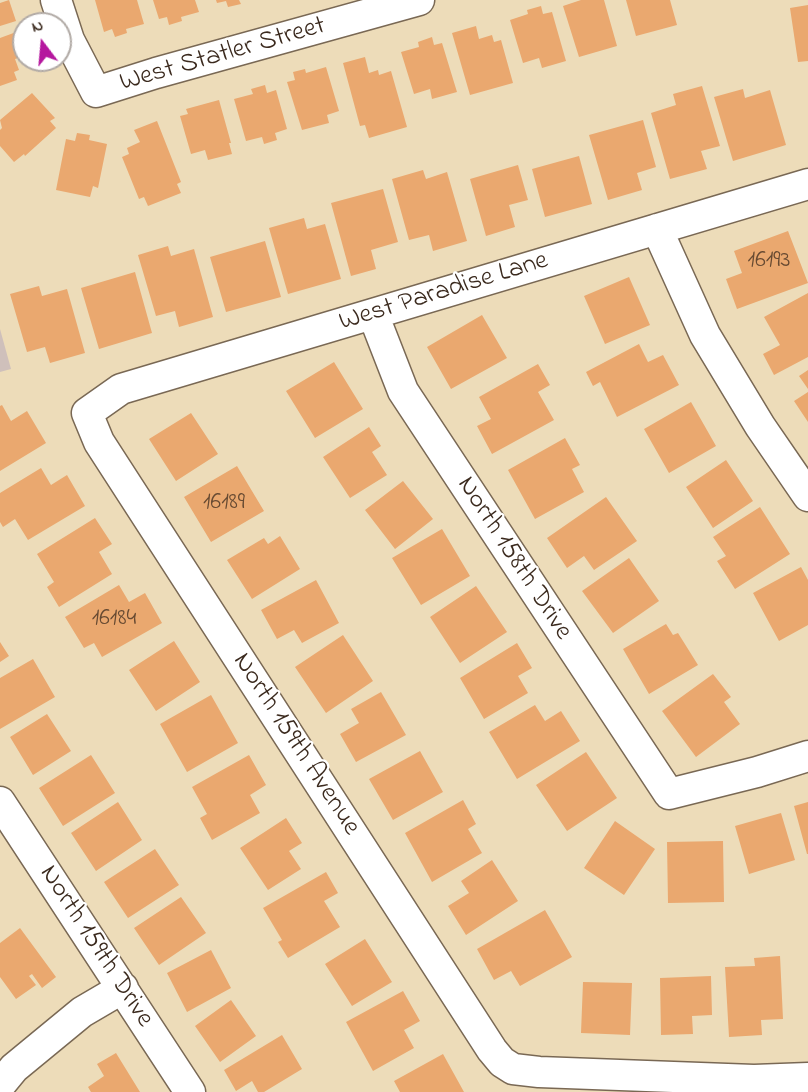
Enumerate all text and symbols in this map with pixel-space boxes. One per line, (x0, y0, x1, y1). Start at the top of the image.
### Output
street label: West Statler Street (116, 11, 330, 101)
north arrow (12, 12, 72, 72)
text: N (29, 14, 46, 40)
street label: West Paradise Lane (336, 246, 552, 340)
house number: 16193 (748, 248, 790, 276)
street label: North 158th Drive (448, 471, 578, 647)
house number: 16189 (203, 490, 245, 518)
house number: 16184 (92, 606, 136, 634)
street label: North 159th Avenue (224, 648, 366, 842)
street label: North 159th Drive (31, 860, 159, 1034)

